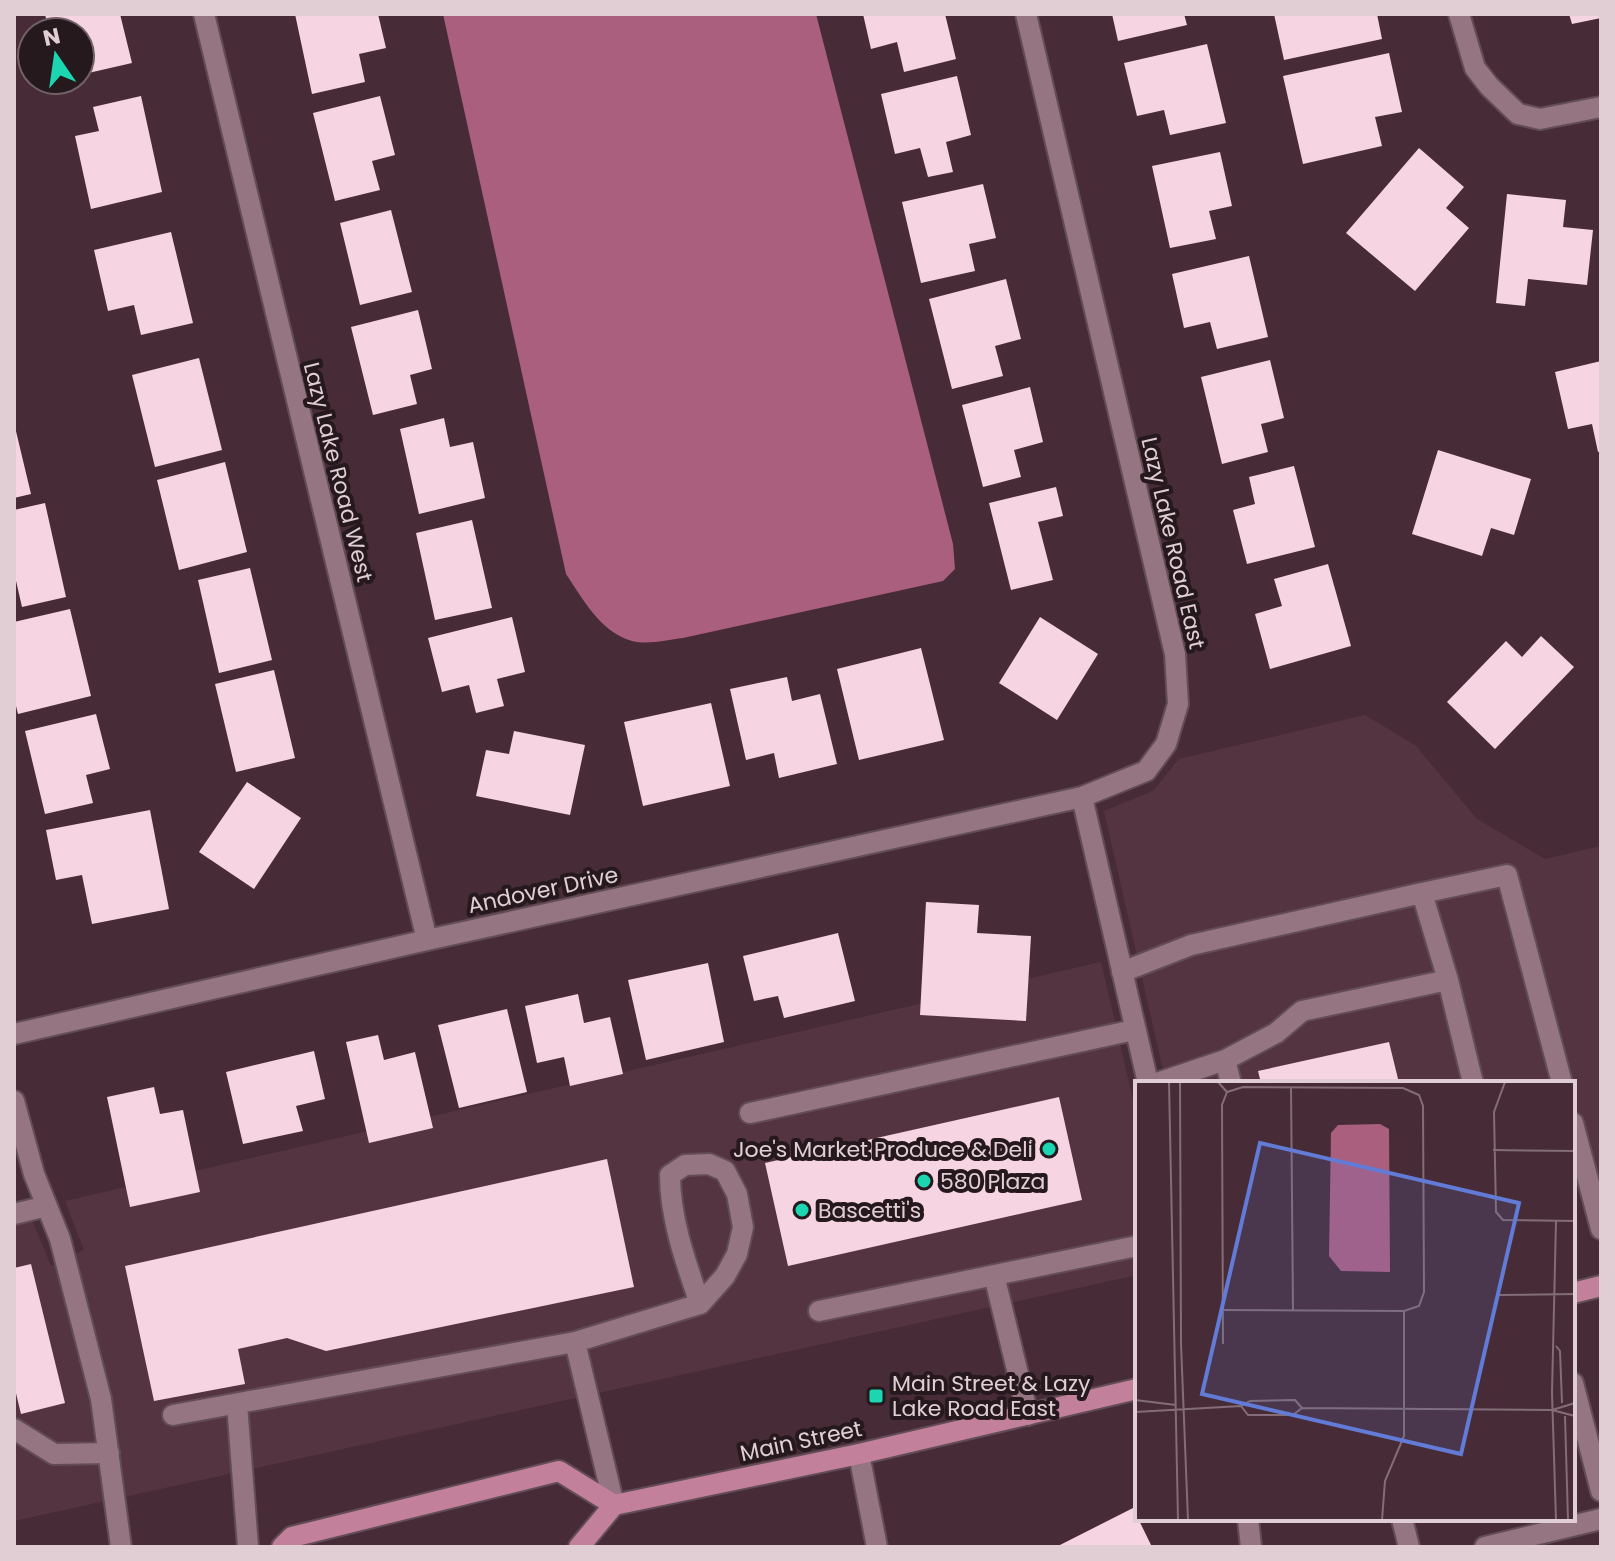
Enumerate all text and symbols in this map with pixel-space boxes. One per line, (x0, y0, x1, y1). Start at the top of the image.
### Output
north arrow (16, 16, 96, 96)
text: N (40, 20, 63, 54)
street label: Lazy Lake Road West (296, 359, 380, 585)
street label: Lazy Lake Road East (1134, 434, 1212, 652)
street label: Andover Drive (465, 859, 621, 921)
inset map (1135, 1081, 1575, 1521)
place label: Joe's Market Produce & Deli (733, 1134, 1033, 1165)
marker: Joe's Market Produce & Deli (1040, 1140, 1058, 1158)
place label: 580 Plaza (940, 1166, 1045, 1197)
marker: 580 Plaza (915, 1172, 933, 1190)
place label: Bascetti's (818, 1195, 921, 1226)
marker: Bascetti's (793, 1201, 811, 1219)
place label: Main Street & Lazy Lake Road East (892, 1368, 1091, 1424)
marker: Main Street & Lazy Lake Road East (867, 1387, 885, 1405)
street label: Main Street (737, 1413, 865, 1469)

